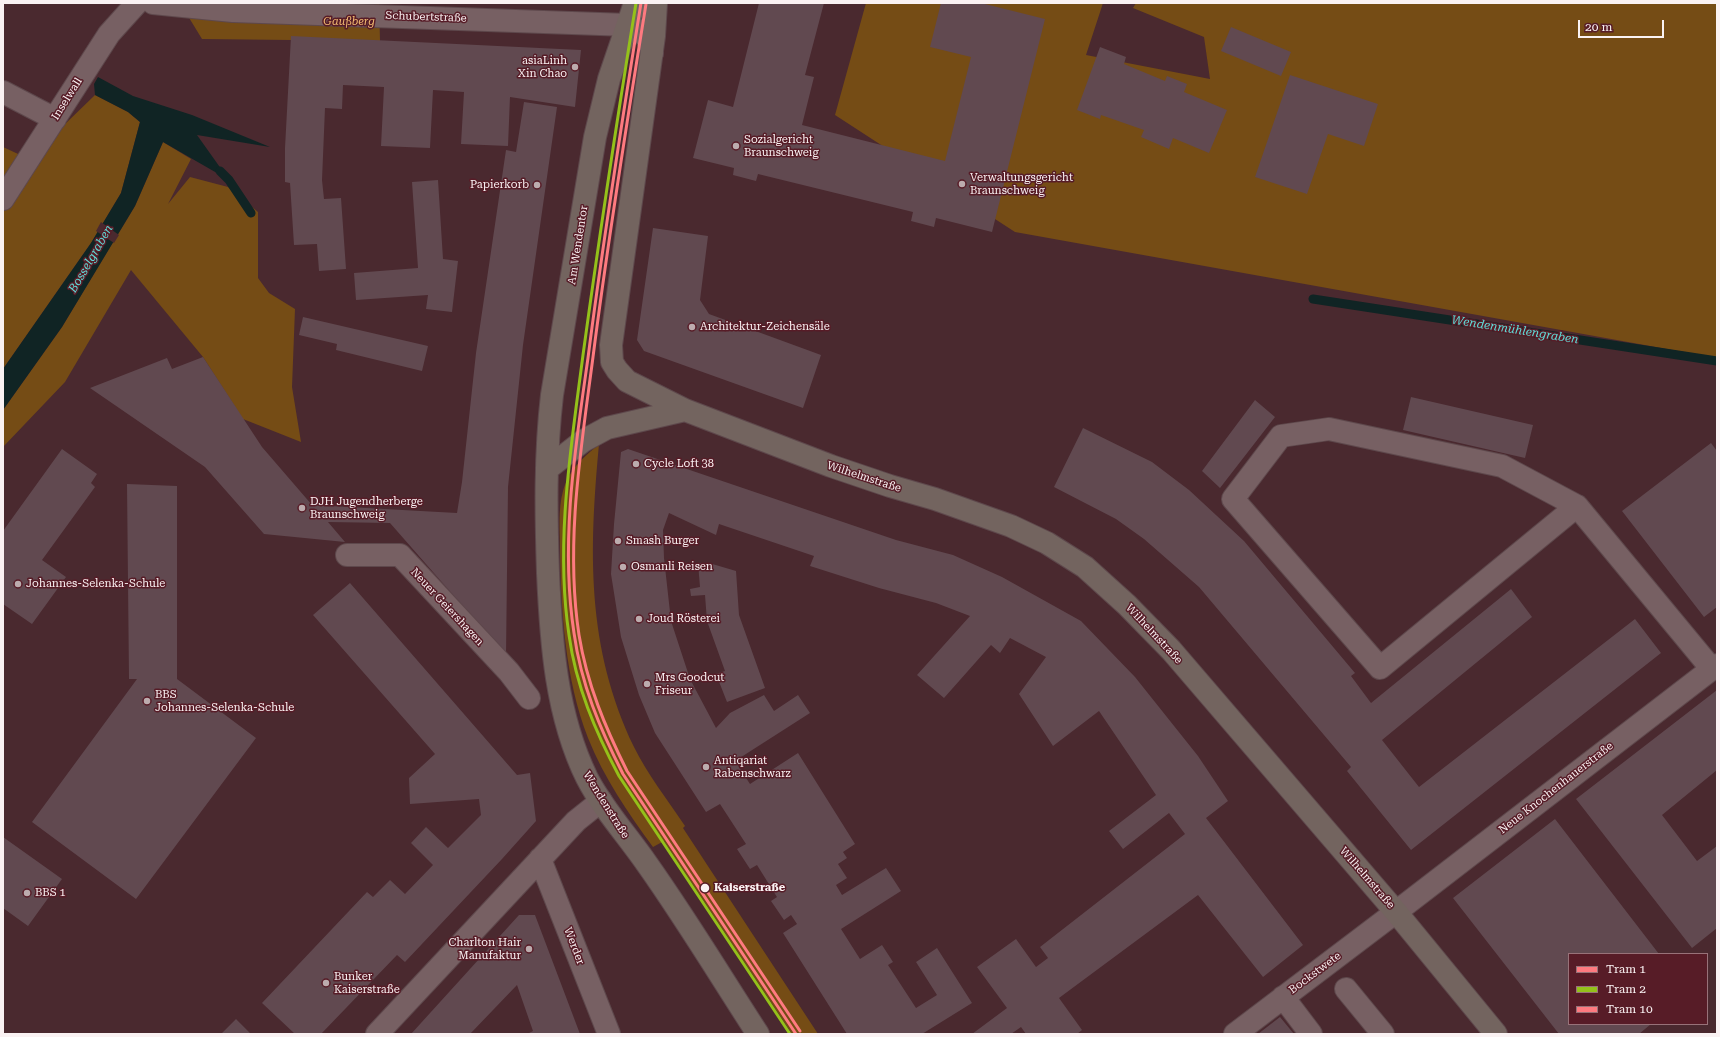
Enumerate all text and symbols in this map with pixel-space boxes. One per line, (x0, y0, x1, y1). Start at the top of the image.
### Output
street label: Schubertstraße (385, 9, 467, 25)
scale bar (1580, 12, 1666, 38)
park label: Gaußberg (323, 15, 375, 29)
text: 20 m (1585, 20, 1612, 34)
place label: asiaLinh Xin Chao (518, 54, 567, 80)
marker: asiaLinh Xin Chao (570, 62, 580, 72)
street label: Inselwall (49, 75, 85, 123)
place label: Sozialgericht Braunschweig (744, 133, 819, 159)
marker: Sozialgericht Braunschweig (731, 141, 741, 151)
place label: Verwaltungsgericht Braunschweig (970, 171, 1073, 197)
place label: Papierkorb (470, 178, 529, 192)
marker: Verwaltungsgericht Braunschweig (957, 179, 967, 189)
marker: Papierkorb (532, 180, 542, 190)
street label: Am Wendentor (565, 205, 591, 285)
water label: Bosselgraben (66, 223, 116, 295)
water label: Wendenmühlengraben (1450, 313, 1580, 347)
place label: Architektur-Zeichensäle (700, 320, 830, 334)
marker: Architektur-Zeichensäle (687, 322, 697, 332)
place label: Cycle Loft 38 (644, 457, 714, 471)
marker: Cycle Loft 38 (631, 459, 641, 469)
street label: Wilhelmstraße (825, 459, 903, 495)
place label: DJH Jugendherberge Braunschweig (310, 495, 423, 521)
marker: DJH Jugendherberge Braunschweig (297, 503, 307, 513)
place label: Smash Burger (626, 534, 699, 548)
marker: Smash Burger (613, 536, 623, 546)
place label: Osmanli Reisen (631, 560, 713, 574)
marker: Osmanli Reisen (618, 562, 628, 572)
street label: Neuer Geiershagen (408, 565, 486, 649)
place label: Johannes-Selenka-Schule (26, 577, 165, 591)
marker: Johannes-Selenka-Schule (13, 579, 23, 589)
street label: Wilhelmstraße (1123, 601, 1185, 667)
place label: Joud Rösterei (647, 612, 720, 626)
marker: Joud Rösterei (634, 614, 644, 624)
place label: Mrs Goodcut Friseur (655, 671, 724, 697)
marker: Mrs Goodcut Friseur (642, 679, 652, 689)
place label: BBS Johannes-Selenka-Schule (155, 688, 294, 714)
marker: BBS Johannes-Selenka-Schule (142, 696, 152, 706)
street label: Neue Knochenhauerstraße (1496, 739, 1616, 837)
place label: Antiqariat Rabenschwarz (714, 754, 791, 780)
marker: Antiqariat Rabenschwarz (701, 762, 711, 772)
street label: Wendenstraße (580, 769, 632, 841)
street label: Wilhelmstraße (1337, 845, 1397, 911)
place label: Kaiserstraße (714, 881, 785, 895)
marker: Kaiserstraße (699, 882, 711, 894)
place label: BBS 1 (35, 886, 66, 900)
marker: BBS 1 (22, 888, 32, 898)
street label: Werder (561, 926, 587, 966)
place label: Charlton Hair Manufaktur (448, 936, 521, 962)
marker: Charlton Hair Manufaktur (524, 944, 534, 954)
street label: Bockstwete (1286, 949, 1344, 997)
legend (1568, 953, 1708, 1025)
text: Tram 1 (1606, 962, 1646, 976)
place label: Bunker Kaiserstraße (334, 970, 400, 996)
marker: Bunker Kaiserstraße (321, 978, 331, 988)
text: Tram 2 (1606, 982, 1646, 996)
text: Tram 10 (1606, 1002, 1653, 1016)

